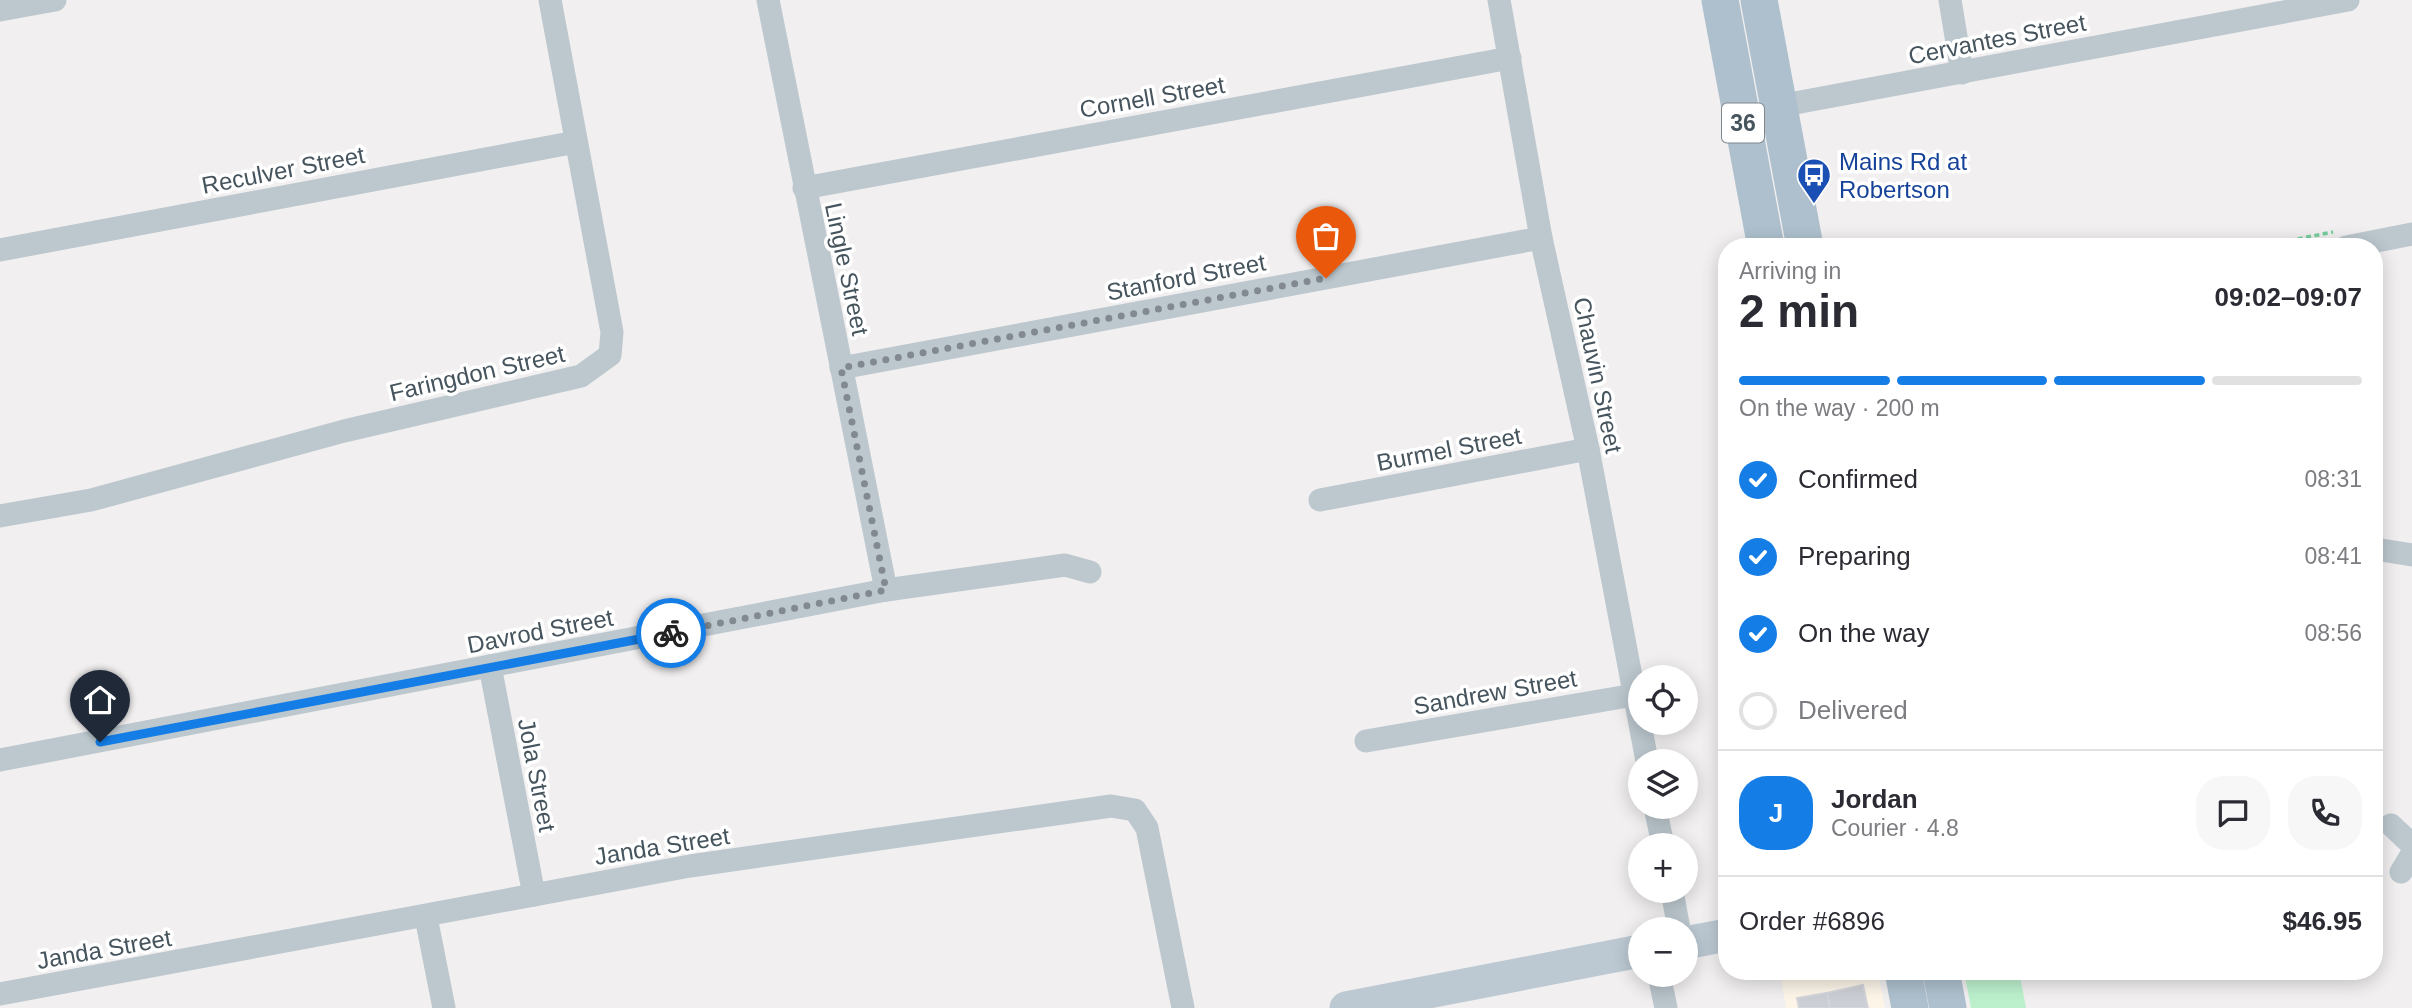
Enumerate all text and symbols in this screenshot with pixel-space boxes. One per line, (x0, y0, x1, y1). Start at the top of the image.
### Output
street label: Cervantes Street (1906, 9, 2088, 69)
street label: Cornell Street (1077, 71, 1227, 123)
road number: 36 (1722, 104, 1764, 142)
street label: Reculver Street (199, 141, 367, 199)
place label: Mains Rd at Robertson (1839, 148, 1967, 203)
bus stop icon: Mains Rd at Robertson (1795, 156, 1833, 205)
street label: Lingle Street (820, 200, 874, 338)
pin (1296, 206, 1356, 278)
icon: bag (1307, 217, 1345, 255)
street label: Stanford Street (1104, 248, 1268, 306)
text: Arriving in (1739, 258, 1841, 284)
text: 09:02–09:07 (2215, 282, 2362, 312)
text: 2 min (1739, 285, 1859, 337)
street label: Chauvin Street (1568, 295, 1628, 456)
street label: Faringdon Street (387, 340, 567, 406)
text: On the way · 200 m (1739, 395, 1940, 421)
street label: Burmel Street (1374, 422, 1524, 476)
icon: check (1739, 461, 1777, 499)
text: Confirmed (1798, 464, 1918, 494)
text: 08:31 (2304, 466, 2362, 492)
icon: check (1739, 538, 1777, 576)
text: Preparing (1798, 541, 1911, 571)
text: 08:41 (2304, 543, 2362, 569)
courier (636, 598, 706, 668)
street label: Davrod Street (465, 604, 616, 658)
icon: bike (652, 614, 690, 652)
icon: check (1739, 615, 1777, 653)
text: On the way (1798, 618, 1930, 648)
text: 08:56 (2304, 620, 2362, 646)
street label: Sandrew Street (1411, 664, 1579, 720)
map controls (1628, 665, 1698, 987)
button: locate (1628, 665, 1698, 735)
pin (70, 670, 130, 742)
icon: home (81, 681, 119, 719)
text: Delivered (1798, 695, 1908, 725)
street label: Jola Street (513, 716, 561, 834)
button: layers (1628, 749, 1698, 819)
button: chat (2196, 776, 2270, 850)
button: phone (2288, 776, 2362, 850)
text: Jordan (1831, 784, 1918, 814)
text: J (1769, 798, 1783, 828)
text: Courier · 4.8 (1831, 815, 1959, 841)
street label: Janda Street (593, 822, 732, 870)
button: + (1628, 833, 1698, 903)
text: Order #6896 (1739, 906, 1885, 936)
text: $46.95 (2282, 906, 2362, 936)
button: − (1628, 917, 1698, 987)
street label: Janda Street (35, 924, 174, 974)

